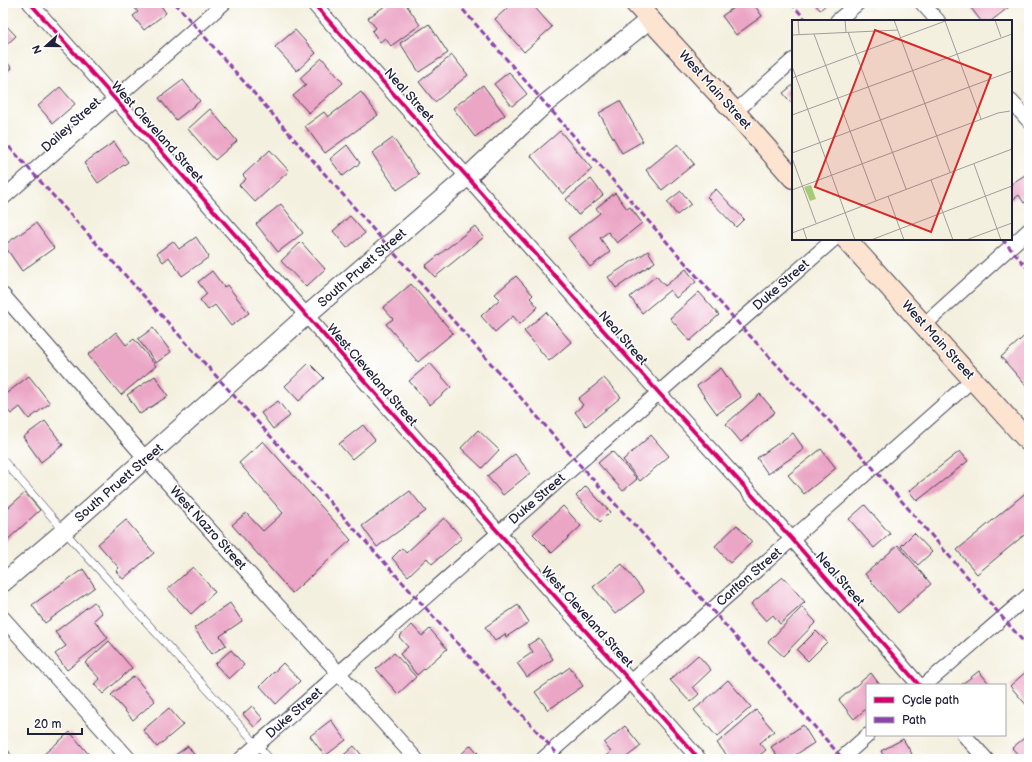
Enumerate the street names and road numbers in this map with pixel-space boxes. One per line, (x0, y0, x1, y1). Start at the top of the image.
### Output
street label: West Main Street (675, 47, 755, 133)
street label: Neal Street (381, 65, 437, 125)
street label: West Cleveland Street (108, 78, 206, 186)
street label: Dailey Street (38, 94, 104, 156)
street label: South Pruett Street (315, 225, 409, 311)
street label: Duke Street (750, 256, 812, 314)
street label: West Main Street (898, 297, 978, 383)
street label: Neal Street (595, 308, 651, 368)
street label: West Cleveland Street (323, 321, 421, 429)
street label: South Pruett Street (72, 440, 166, 526)
street label: Duke Street (506, 470, 568, 528)
street label: West Nazro Street (166, 483, 250, 573)
street label: Carlton Street (713, 544, 785, 610)
street label: Neal Street (812, 549, 868, 609)
street label: West Cleveland Street (538, 563, 636, 671)
street label: Duke Street (263, 684, 325, 742)

